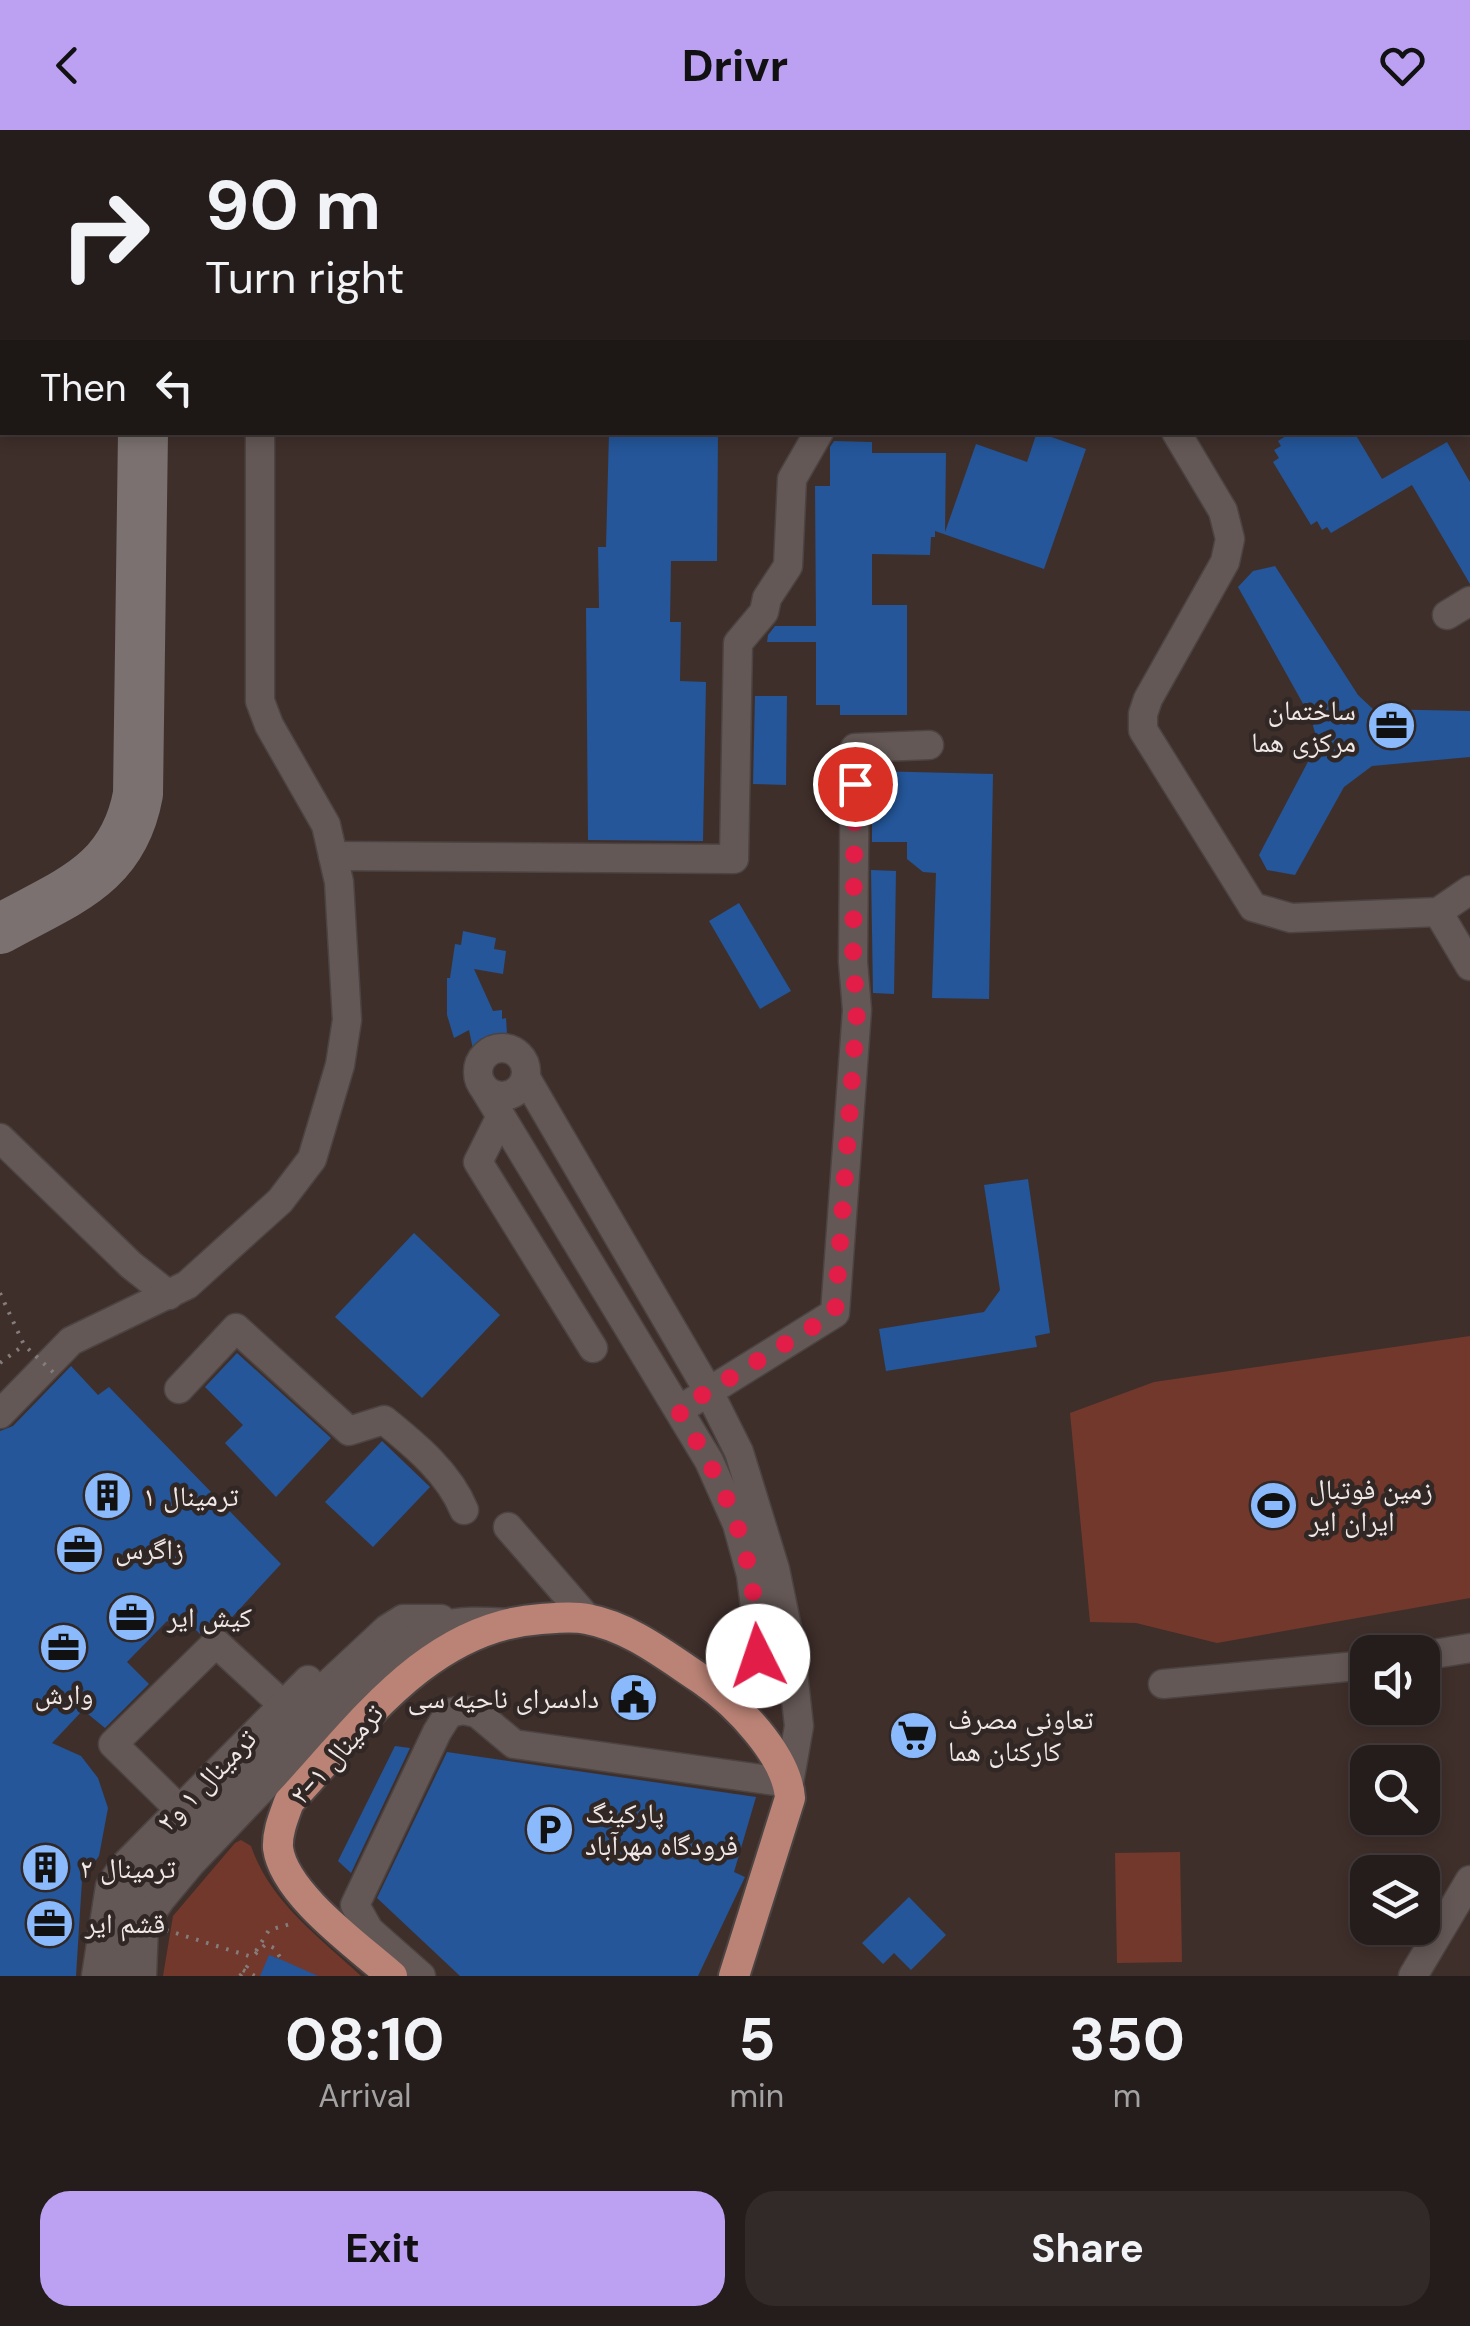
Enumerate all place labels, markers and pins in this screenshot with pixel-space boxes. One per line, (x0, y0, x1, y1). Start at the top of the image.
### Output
place label: ساختمان مرکزی هما (1251, 692, 1356, 761)
office icon: ساختمان مرکزی هما (1365, 700, 1417, 752)
pin (813, 742, 898, 827)
building icon: ترمینال ۱ (82, 1470, 134, 1522)
place label: زمین فوتبال ایران ایر (1308, 1471, 1433, 1540)
place label: ترمینال ۱ (143, 1478, 239, 1515)
sports icon: زمین فوتبال ایران ایر (1248, 1479, 1300, 1531)
office icon: زاگرس (54, 1523, 106, 1575)
place label: زاگرس (115, 1531, 184, 1568)
office icon: کیش ایر (106, 1591, 158, 1643)
place label: کیش ایر (166, 1599, 253, 1636)
office icon: وارش (38, 1621, 90, 1673)
public building icon: دادسرای ناحیه سی (608, 1672, 660, 1724)
place label: وارش (35, 1676, 93, 1713)
place label: دادسرای ناحیه سی (408, 1680, 599, 1717)
place label: تعاونی مصرف کارکنان هما (948, 1701, 1093, 1770)
supermarket icon: تعاونی مصرف کارکنان هما (887, 1709, 939, 1761)
place label: پارکینگ فرودگاه مهرآباد (585, 1795, 738, 1864)
parking icon: پارکینگ فرودگاه مهرآباد (524, 1803, 576, 1855)
building icon: ترمینال ۲ (19, 1842, 71, 1894)
place label: ترمینال ۲ (80, 1850, 176, 1887)
office icon: قشم ایر (24, 1897, 76, 1949)
place label: قشم ایر (84, 1905, 165, 1942)

